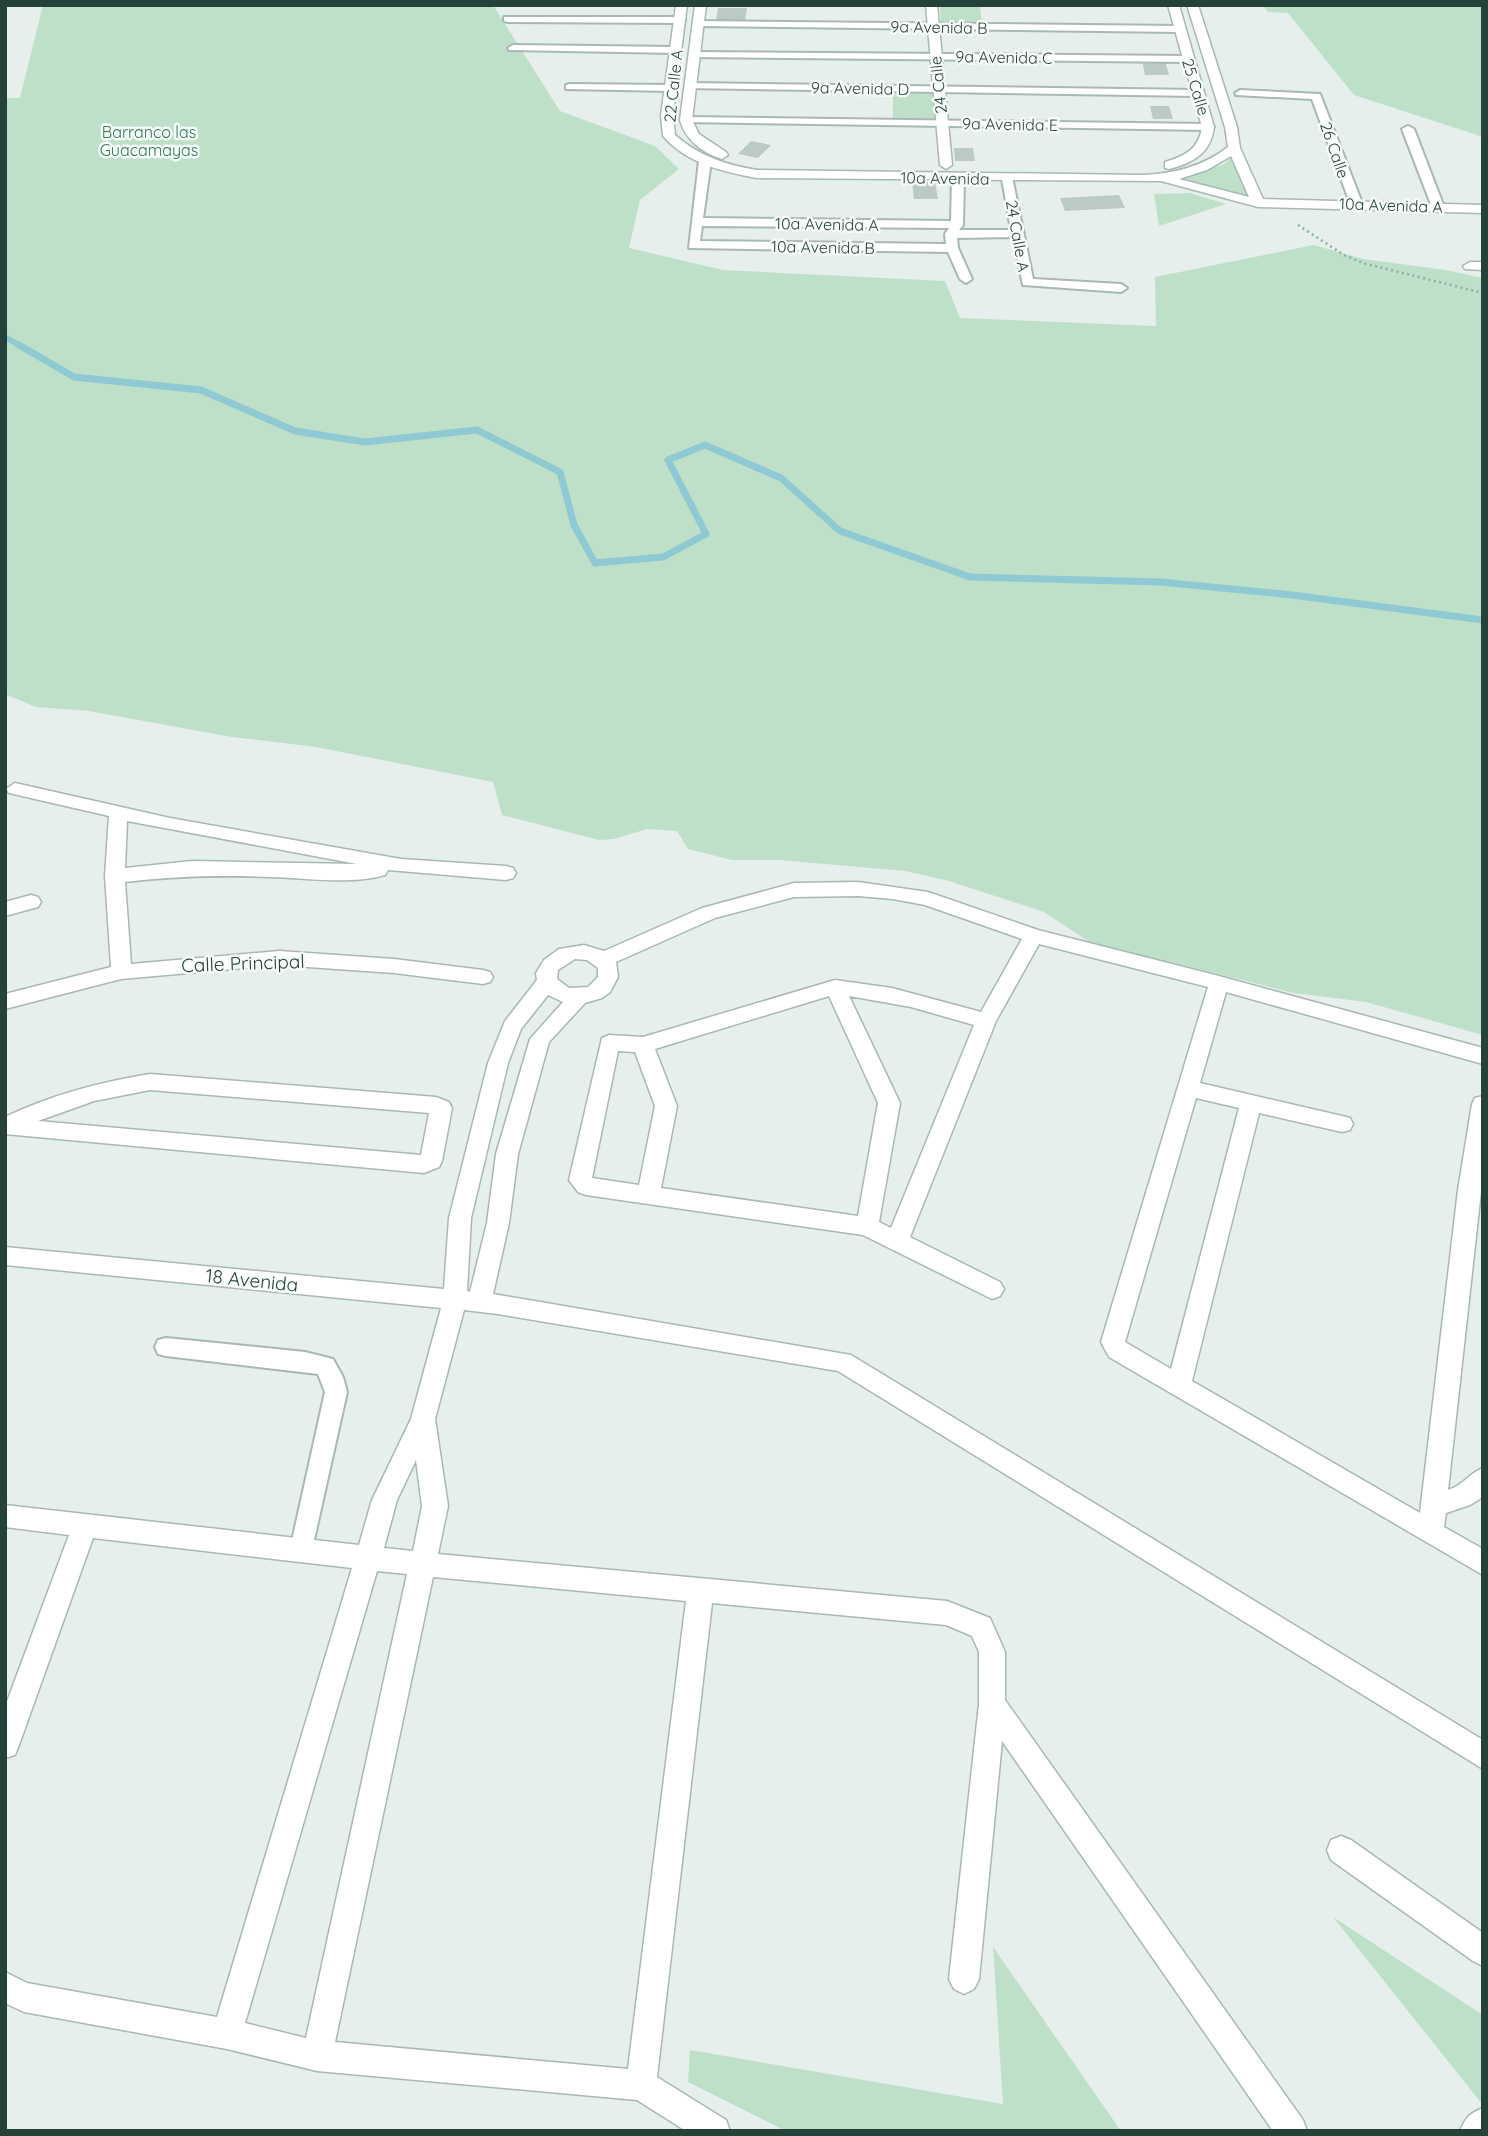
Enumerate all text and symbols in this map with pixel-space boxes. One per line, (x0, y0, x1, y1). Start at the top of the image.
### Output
street label: 9a Avenida B (890, 16, 988, 38)
street label: 9a Avenida C (955, 46, 1053, 68)
street label: 22 Calle A (659, 49, 687, 123)
street label: 24 Calle (925, 55, 951, 115)
street label: 25 Calle (1178, 56, 1214, 118)
street label: 9a Avenida D (811, 77, 909, 99)
street label: 9a Avenida E (962, 113, 1058, 135)
street label: 26 Calle (1316, 119, 1354, 181)
park label: Barranco las Guacamayas (100, 122, 198, 160)
street label: 10a Avenida (900, 167, 990, 189)
street label: 10a Avenida A (1339, 193, 1443, 217)
street label: 24 Calle A (1002, 199, 1034, 273)
street label: 10a Avenida A (775, 213, 879, 235)
street label: 10a Avenida B (771, 236, 875, 258)
street label: Calle Principal (181, 949, 305, 977)
street label: 18 Avenida (204, 1263, 300, 1297)

